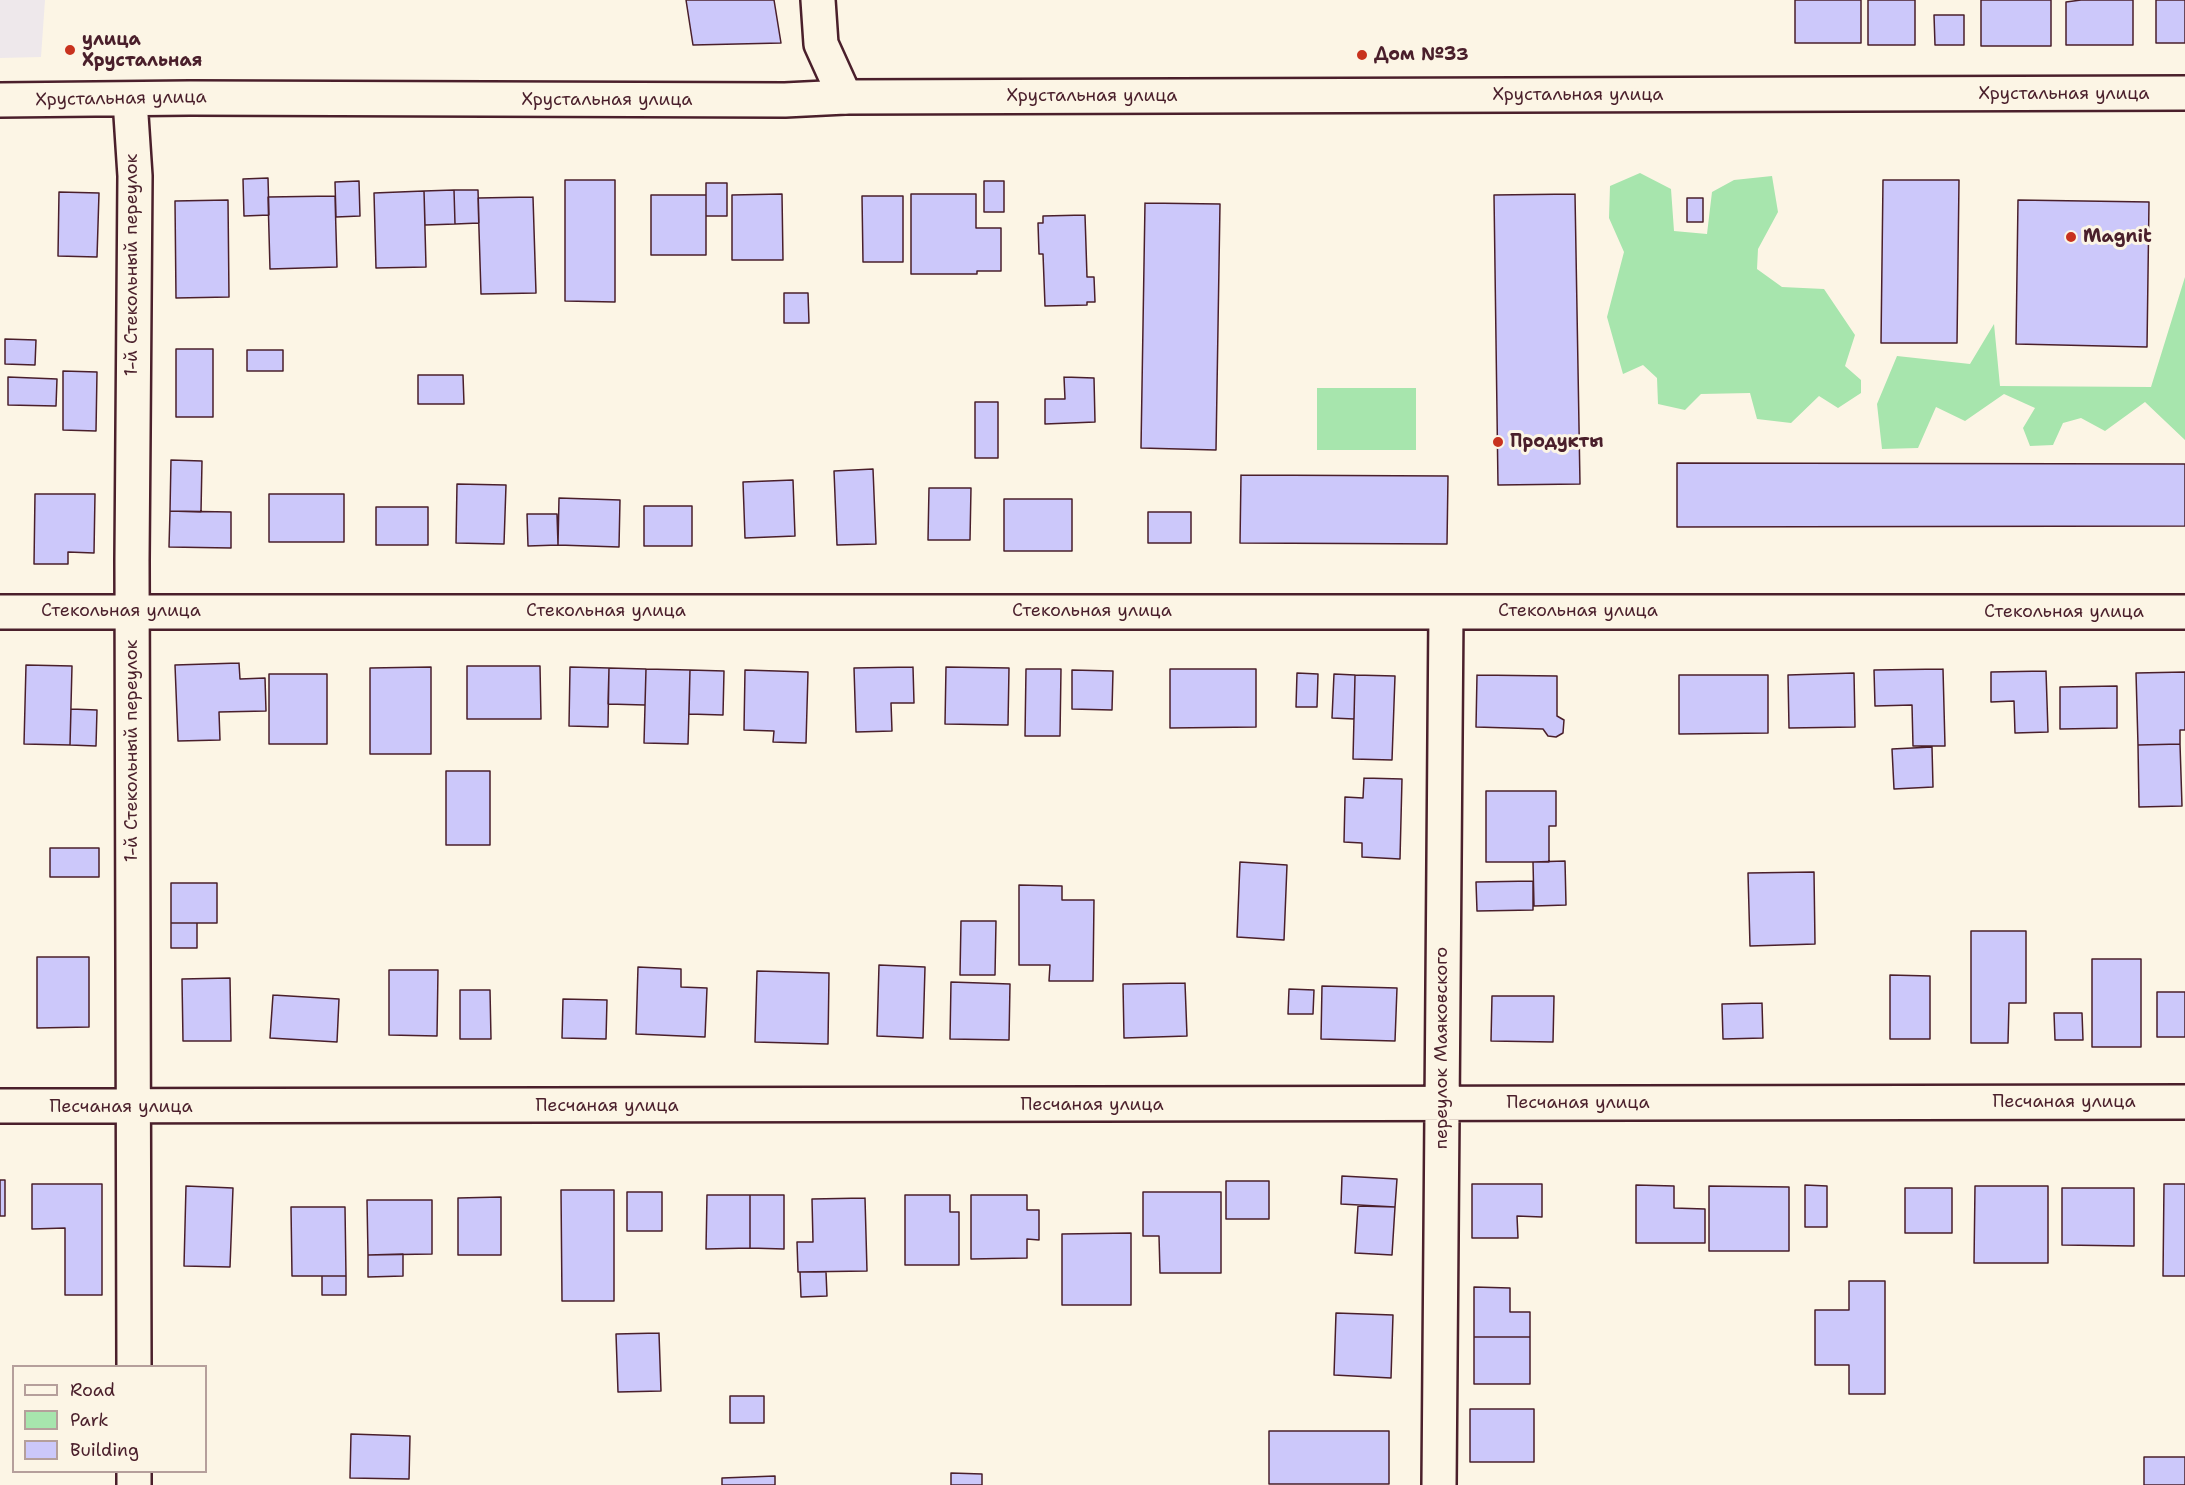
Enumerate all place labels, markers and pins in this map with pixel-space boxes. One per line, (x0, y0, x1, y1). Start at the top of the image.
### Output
place label: улица Хрустальная (82, 29, 202, 72)
marker: улица Хрустальная (63, 43, 77, 57)
place label: Дом №33 (1374, 44, 1469, 66)
marker: Дом №33 (1355, 48, 1369, 62)
place label: Magnit (2083, 226, 2152, 248)
marker: Magnit (2064, 230, 2078, 244)
place label: Продукты (1510, 431, 1604, 453)
marker: Продукты (1491, 435, 1505, 449)

